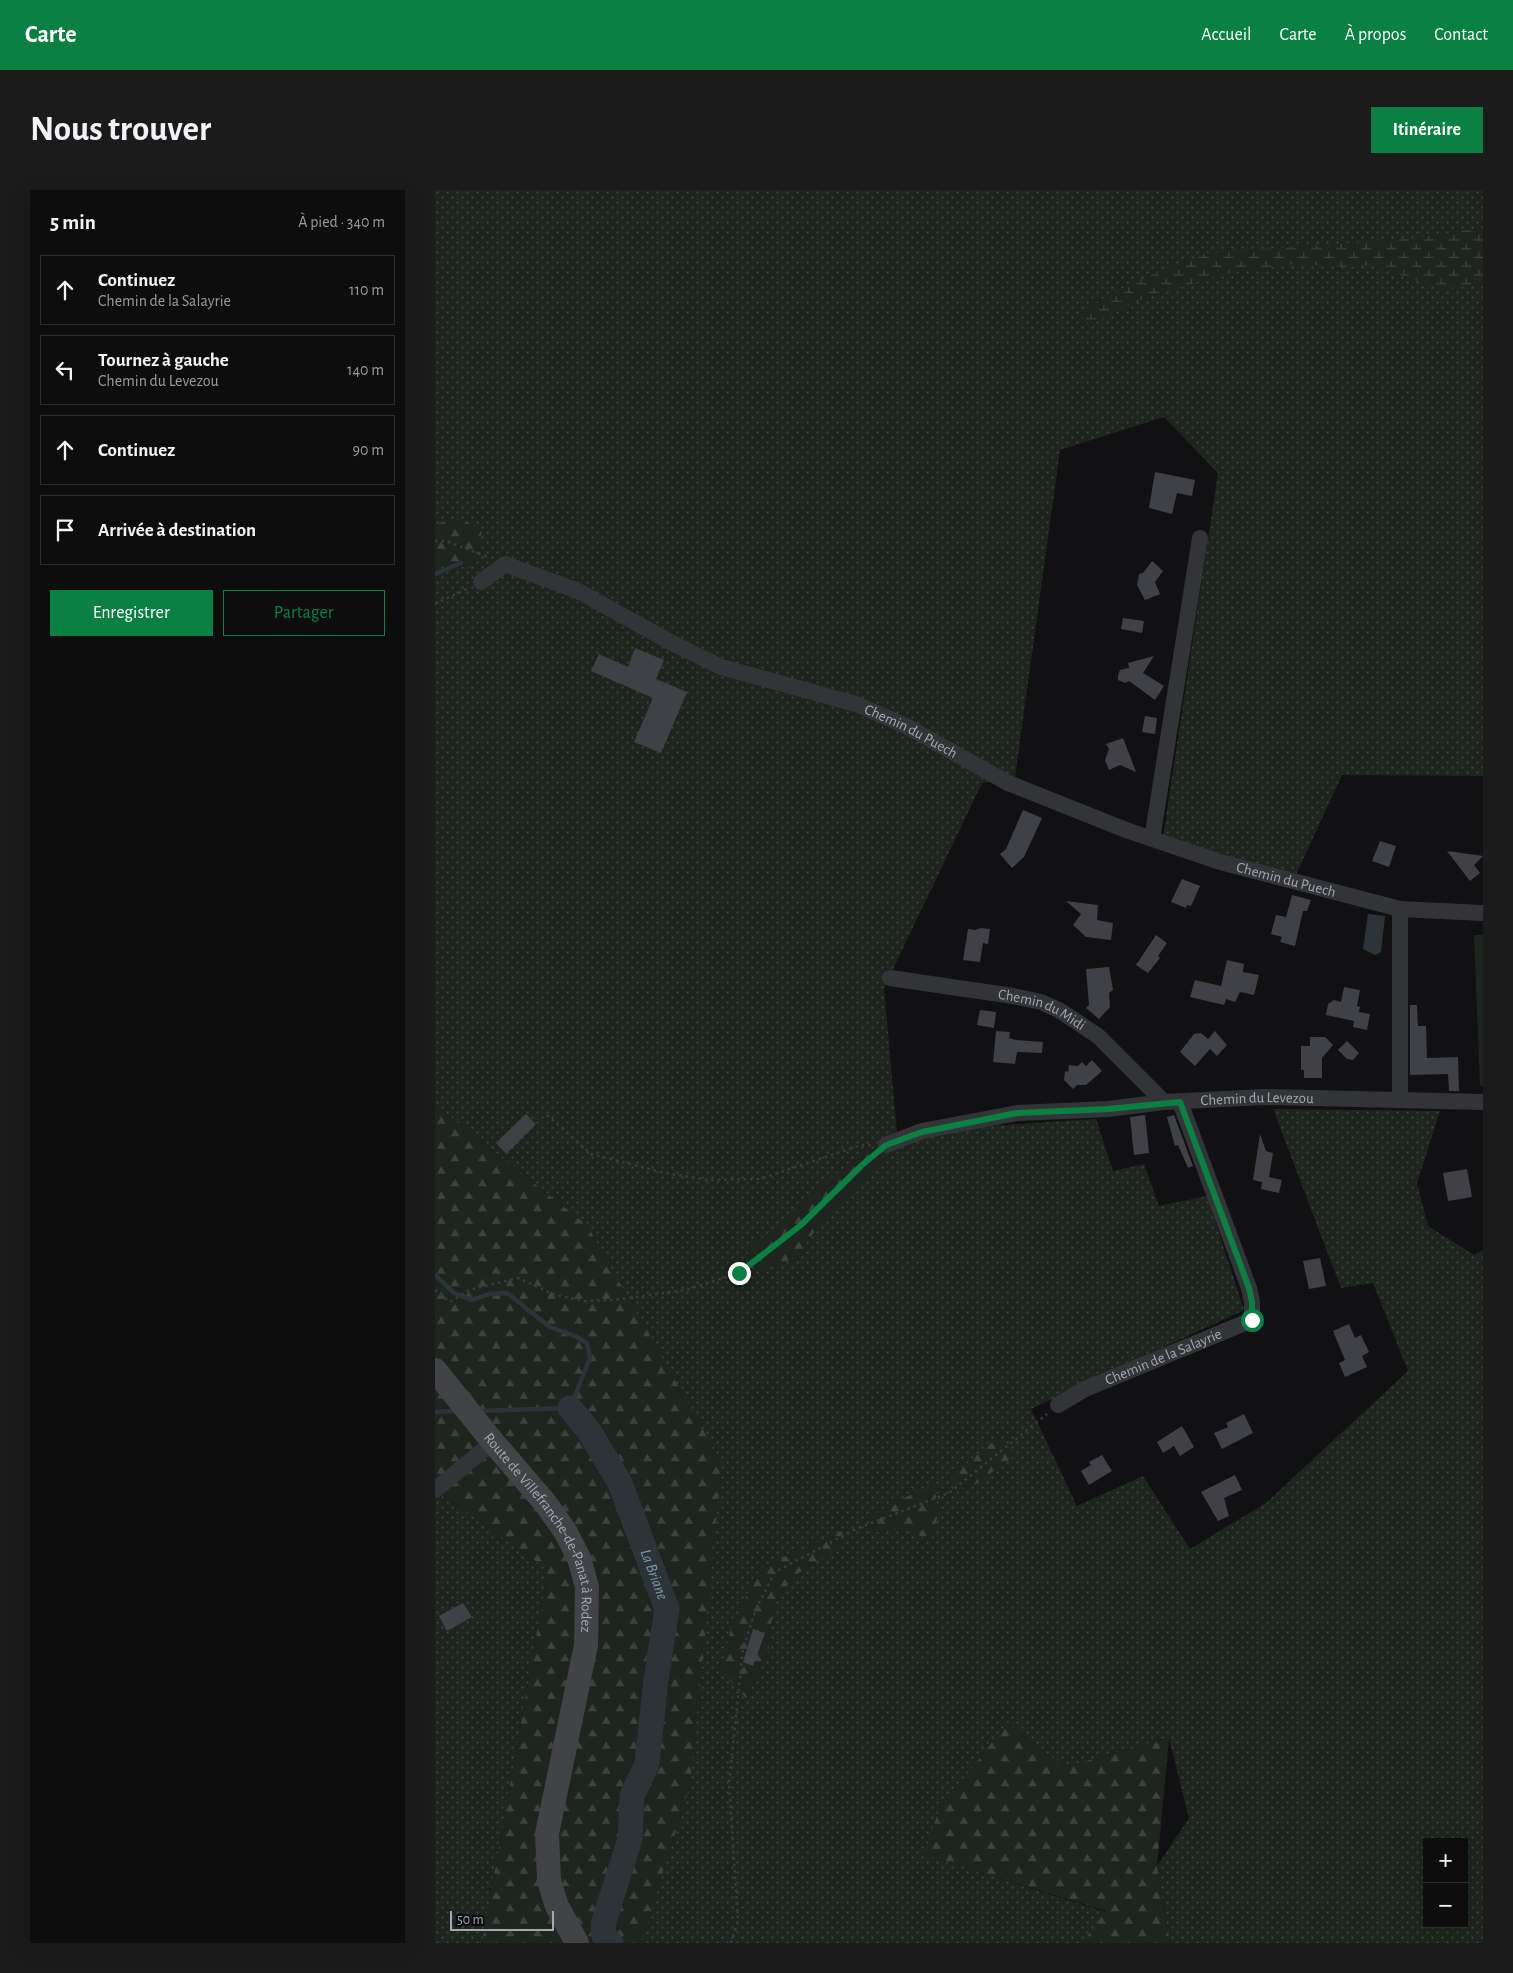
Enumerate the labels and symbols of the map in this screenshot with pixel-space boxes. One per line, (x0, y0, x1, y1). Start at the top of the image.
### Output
street label: Chemin du Puech (862, 701, 960, 761)
street label: Chemin du Puech (1235, 859, 1337, 899)
street label: Chemin du Midi (997, 986, 1088, 1033)
street label: Chemin du Levezou (1200, 1089, 1314, 1108)
route end (728, 1262, 751, 1285)
route start (1241, 1309, 1264, 1332)
street label: Chemin de la Salayrie (1103, 1326, 1224, 1387)
street label: Route de Villefranche-de-Panat à Rodez (481, 1430, 595, 1633)
water label: La Briane (637, 1547, 671, 1602)
scale bar (450, 1908, 554, 1931)

